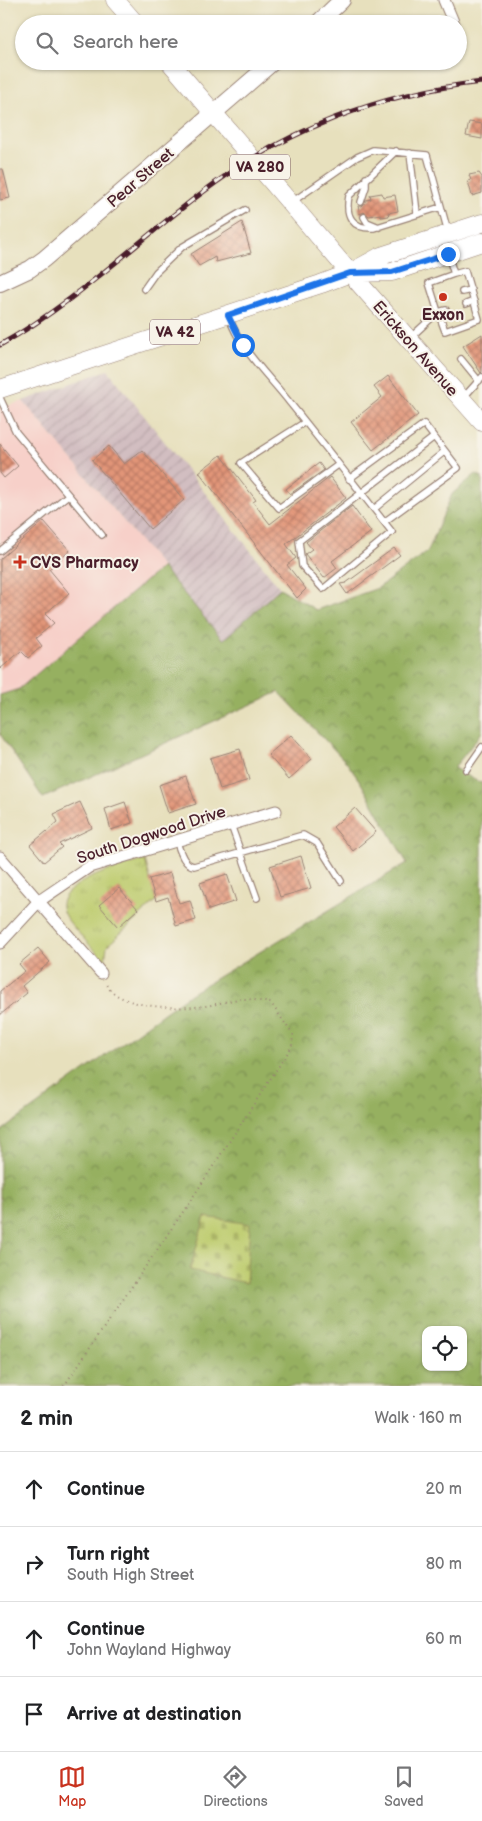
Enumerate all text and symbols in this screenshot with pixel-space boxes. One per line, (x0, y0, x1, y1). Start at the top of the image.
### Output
search box (15, 15, 467, 70)
icon: search (33, 29, 61, 57)
text: Search here (73, 31, 178, 54)
street label: Pear Street (104, 144, 178, 212)
road number: VA 280 (230, 154, 290, 180)
route end (437, 243, 460, 266)
marker: Exxon (437, 291, 449, 303)
street label: Erickson Avenue (368, 297, 462, 401)
place label: Exxon (422, 306, 464, 325)
road number: VA 42 (150, 320, 200, 344)
route start (232, 334, 255, 357)
place label: CVS Pharmacy (30, 554, 139, 573)
marker: CVS Pharmacy (14, 556, 26, 568)
street label: South Dogwood Drive (75, 802, 229, 868)
map controls (422, 1326, 467, 1371)
button: locate (422, 1326, 467, 1371)
text: 2 min (20, 1406, 73, 1431)
text: Walk · 160 m (374, 1409, 462, 1428)
icon: ahead (20, 1475, 48, 1503)
text: Continue (67, 1478, 145, 1501)
text: 20 m (426, 1480, 462, 1499)
text: Turn right (67, 1543, 150, 1566)
icon: right (20, 1550, 48, 1578)
text: 80 m (426, 1555, 462, 1574)
text: South High Street (67, 1566, 194, 1585)
text: Continue (67, 1618, 145, 1641)
icon: ahead (20, 1625, 48, 1653)
text: 60 m (425, 1630, 462, 1649)
text: John Wayland Highway (67, 1641, 231, 1660)
icon: arrive (20, 1700, 48, 1728)
text: Arrive at destination (67, 1703, 242, 1726)
tab: Map (58, 1763, 87, 1810)
tab: Directions (203, 1763, 268, 1810)
tab: Saved (384, 1763, 424, 1810)

